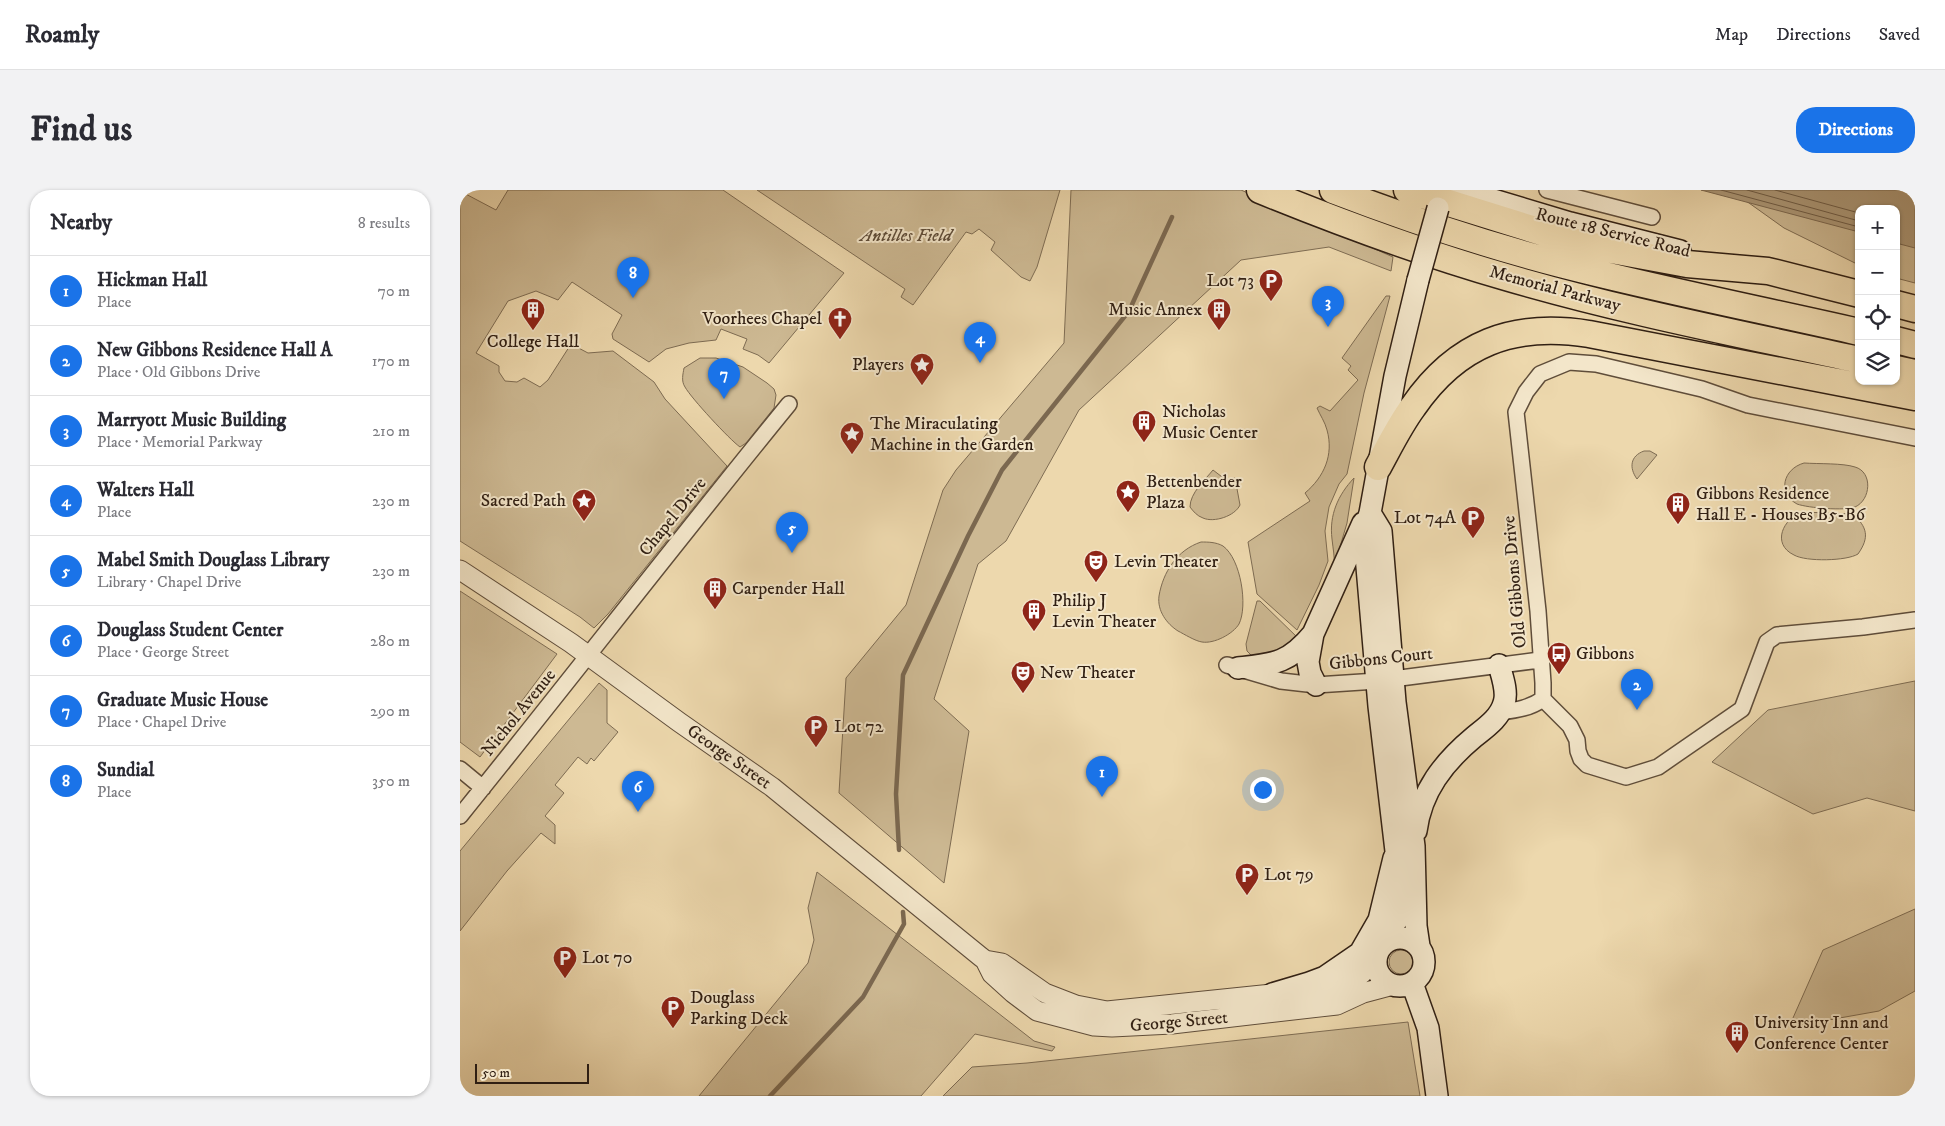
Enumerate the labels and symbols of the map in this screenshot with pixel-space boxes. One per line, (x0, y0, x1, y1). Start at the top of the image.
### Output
street label: Route 18 Service Road (1533, 203, 1693, 263)
park label: Antilles Field (858, 225, 954, 247)
pin: 8 (617, 257, 649, 298)
street label: Memorial Parkway (1487, 261, 1624, 317)
parking icon: Lot 73 (1258, 268, 1284, 302)
place label: Lot 73 (1206, 270, 1254, 292)
pin: 3 (1312, 286, 1344, 327)
building icon: College Hall (520, 297, 546, 331)
building icon: Music Annex (1206, 297, 1232, 331)
place label: Music Annex (1108, 299, 1202, 321)
church icon: Voorhees Chapel (827, 306, 853, 340)
place label: Voorhees Chapel (701, 308, 823, 330)
pin: 4 (964, 322, 996, 363)
place label: College Hall (487, 331, 580, 353)
place icon: Players (909, 352, 935, 386)
place label: Players (852, 354, 904, 376)
pin: 7 (708, 358, 740, 399)
place label: Nicholas Music Center (1162, 401, 1258, 444)
building icon: Nicholas Music Center (1131, 409, 1157, 443)
place label: The Miraculating Machine in the Garden (870, 413, 1034, 456)
place icon: The Miraculating Machine in the Garden (839, 421, 865, 455)
place label: Bettenbender Plaza (1146, 471, 1242, 514)
street label: Chapel Drive (635, 473, 711, 561)
place icon: Bettenbender Plaza (1115, 479, 1141, 513)
place label: Gibbons Residence Hall E - Houses B5-B6 (1696, 483, 1866, 526)
place icon: Sacred Path (571, 488, 597, 522)
place label: Sacred Path (481, 490, 567, 512)
building icon: Gibbons Residence Hall E - Houses B5-B6 (1665, 491, 1691, 525)
parking icon: Lot 74A (1460, 505, 1486, 539)
place label: Lot 74A (1394, 507, 1457, 529)
pin: 5 (776, 512, 808, 553)
street label: Old Gibbons Drive (1498, 515, 1532, 649)
theatre icon: Levin Theater (1083, 549, 1109, 583)
place label: Levin Theater (1114, 551, 1219, 573)
building icon: Carpender Hall (702, 576, 728, 610)
place label: Carpender Hall (732, 578, 845, 600)
place label: Philip J Levin Theater (1052, 590, 1157, 633)
building icon: Philip J Levin Theater (1021, 598, 1047, 632)
bus stop icon: Gibbons (1546, 641, 1572, 675)
street label: Gibbons Court (1328, 643, 1434, 675)
place label: Gibbons (1576, 643, 1634, 665)
theatre icon: New Theater (1010, 660, 1036, 694)
place label: New Theater (1040, 662, 1136, 684)
street label: Nichol Avenue (477, 665, 561, 761)
pin: 2 (1621, 669, 1653, 710)
parking icon: Lot 72 (803, 714, 829, 748)
place label: Lot 72 (834, 716, 884, 738)
street label: George Street (683, 720, 776, 794)
pin: 1 (1086, 756, 1118, 797)
pin: 6 (622, 771, 654, 812)
your location (1250, 777, 1276, 803)
parking icon: Lot 79 (1234, 862, 1260, 896)
place label: Lot 79 (1264, 864, 1314, 886)
parking icon: Lot 70 (552, 945, 578, 979)
place label: Lot 70 (582, 947, 633, 969)
place label: Douglass Parking Deck (690, 987, 788, 1030)
parking icon: Douglass Parking Deck (660, 995, 686, 1029)
street label: George Street (1129, 1007, 1229, 1037)
place label: University Inn and Conference Center (1754, 1012, 1889, 1055)
building icon: University Inn and Conference Center (1724, 1020, 1750, 1054)
scale bar (475, 1061, 589, 1084)

